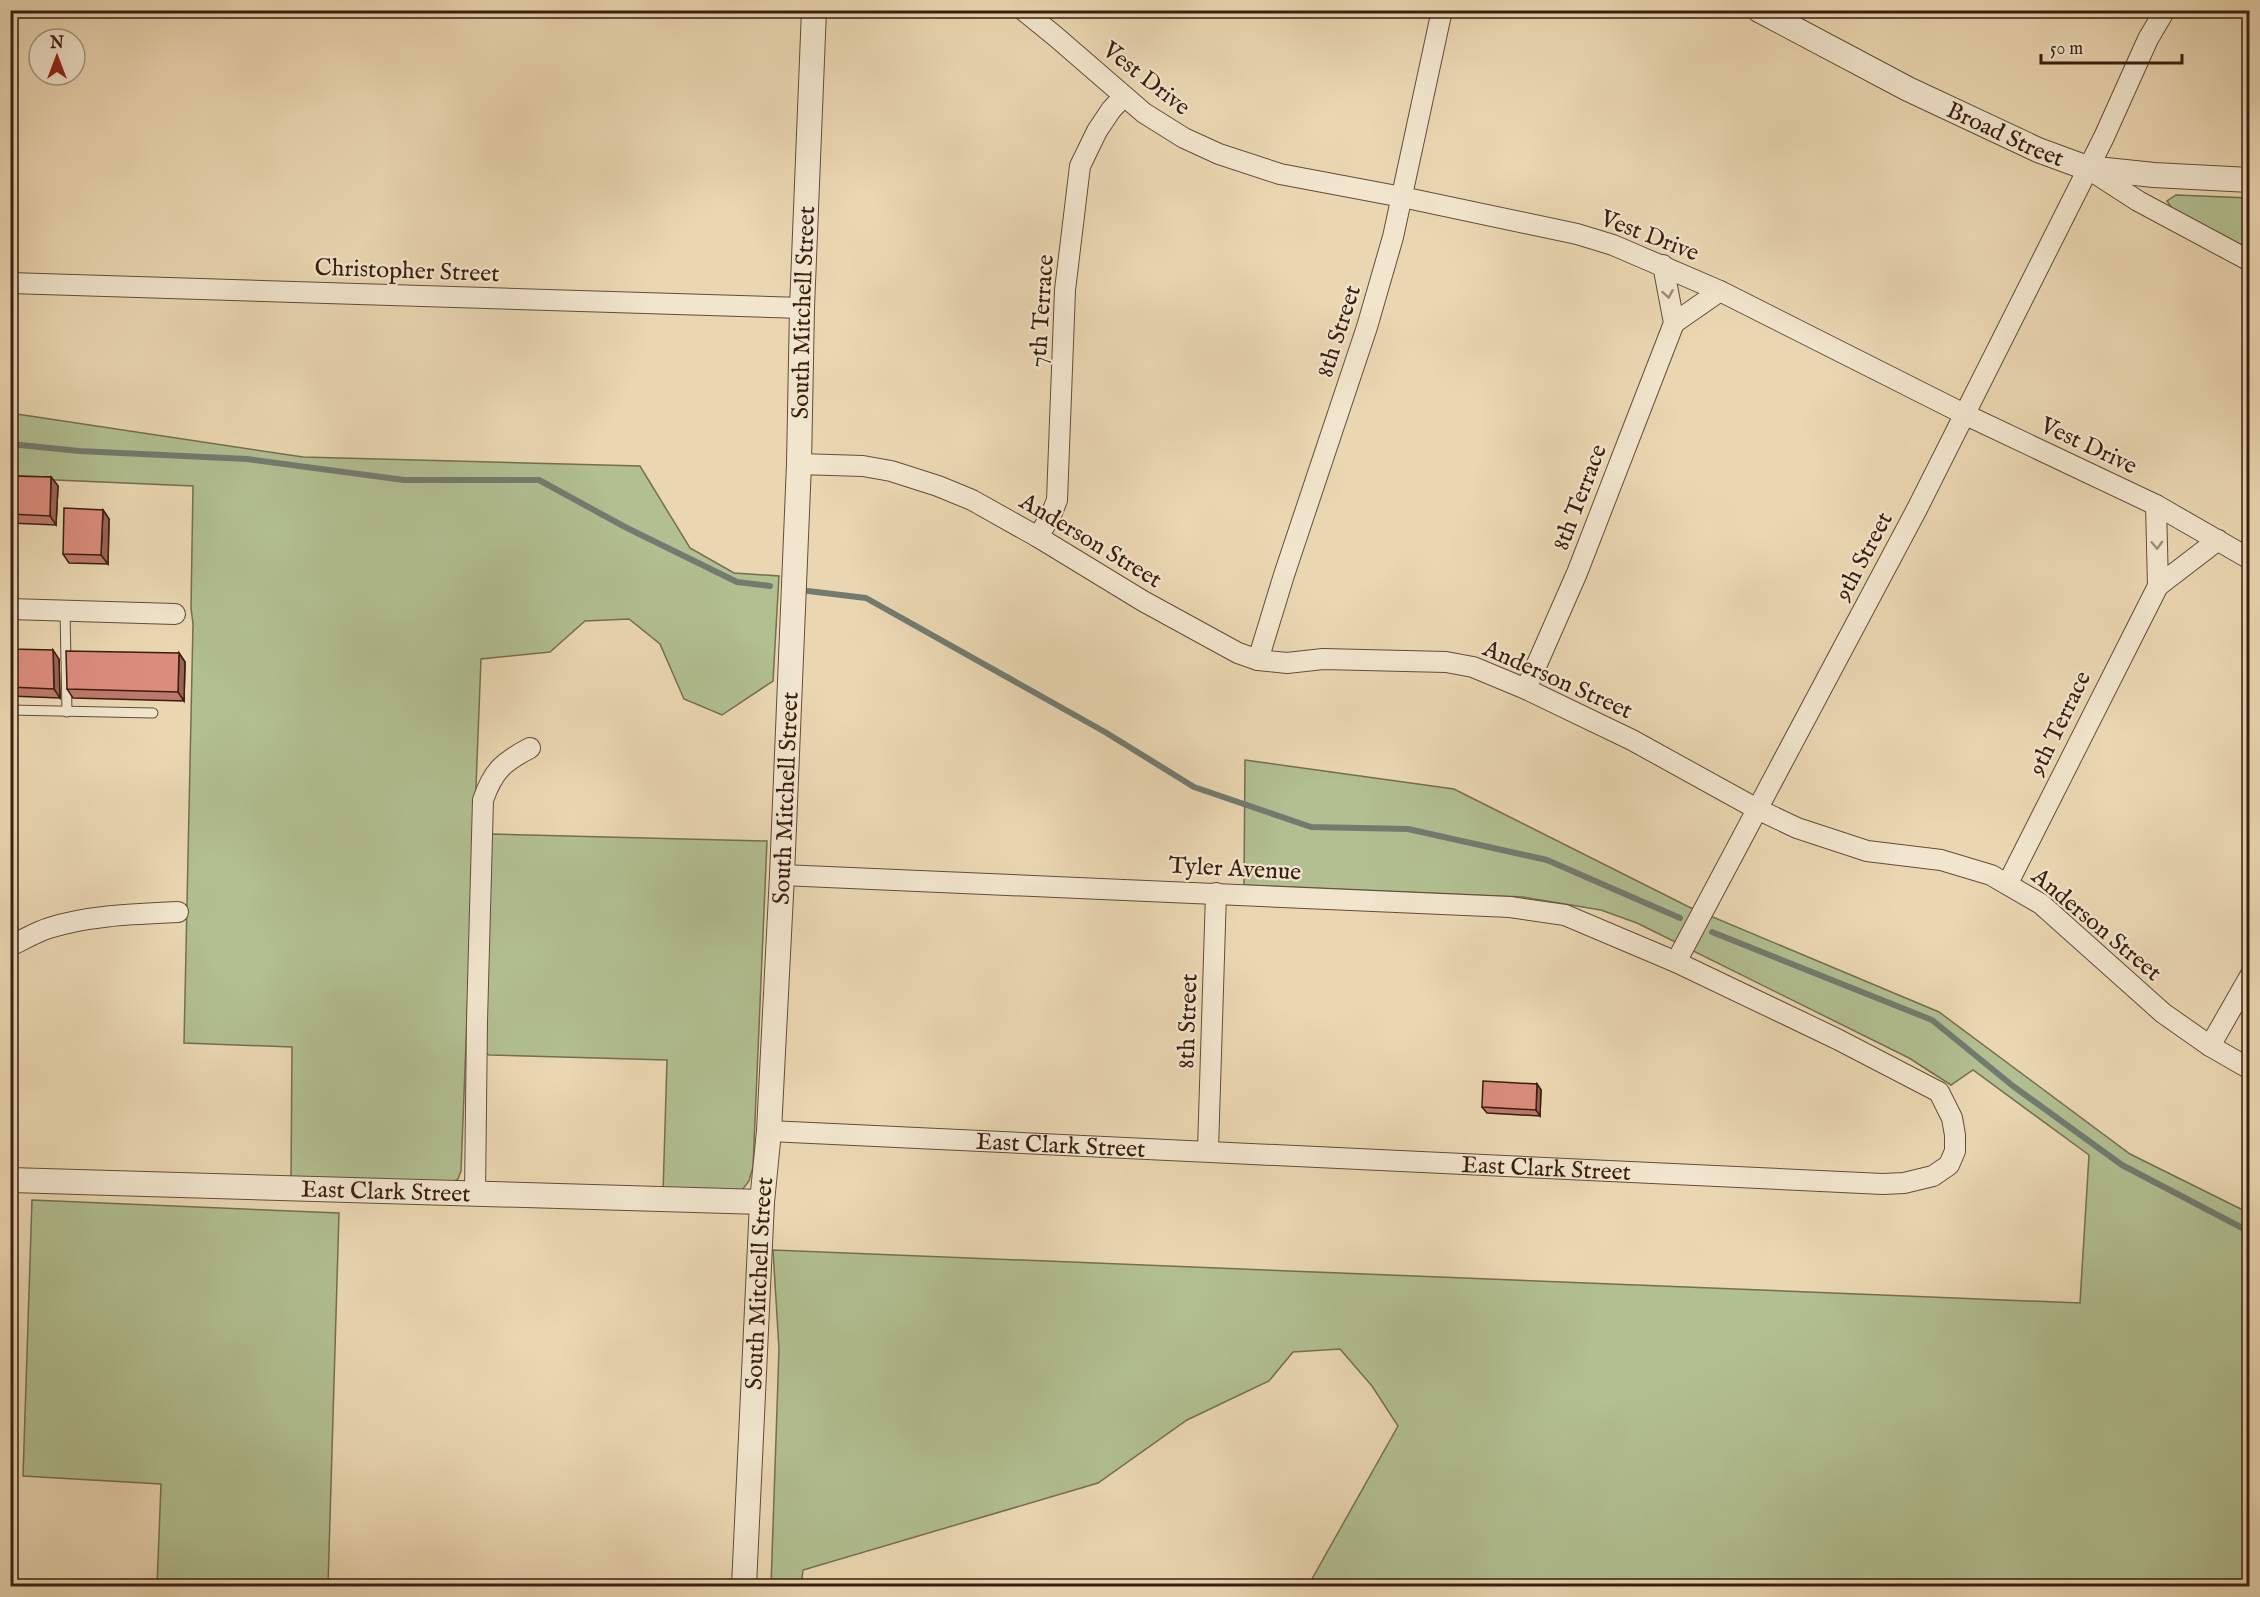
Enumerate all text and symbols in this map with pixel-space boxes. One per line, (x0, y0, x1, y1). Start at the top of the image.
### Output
north arrow (27, 27, 87, 87)
scale bar (2041, 27, 2182, 65)
text: N (49, 34, 64, 54)
street label: Vest Drive (1095, 35, 1196, 123)
text: 50 m (2050, 38, 2083, 61)
street label: Broad Street (1941, 95, 2068, 175)
street label: Vest Drive (1595, 203, 1703, 269)
street label: South Mitchell Street (786, 205, 823, 419)
street label: Christopher Street (314, 253, 500, 290)
street label: 7th Terrace (1023, 254, 1062, 369)
street label: 8th Street (1310, 281, 1369, 382)
one-way arrow (1661, 289, 1674, 299)
street label: Vest Drive (2034, 410, 2142, 482)
street label: 8th Terrace (1546, 440, 1615, 555)
street label: Anderson Street (1013, 486, 1167, 596)
street label: 9th Street (1828, 507, 1901, 607)
one-way arrow (2151, 541, 2163, 550)
street label: Anderson Street (1477, 633, 1637, 727)
street label: 9th Terrace (2021, 666, 2099, 782)
street label: South Mitchell Street (767, 691, 807, 906)
street label: Tyler Avenue (1168, 851, 1302, 888)
street label: Anderson Street (2024, 861, 2168, 989)
street label: 8th Street (1171, 973, 1206, 1069)
street label: East Clark Street (975, 1127, 1146, 1166)
street label: East Clark Street (1461, 1150, 1631, 1189)
street label: East Clark Street (301, 1175, 471, 1210)
street label: South Mitchell Street (739, 1176, 781, 1391)

